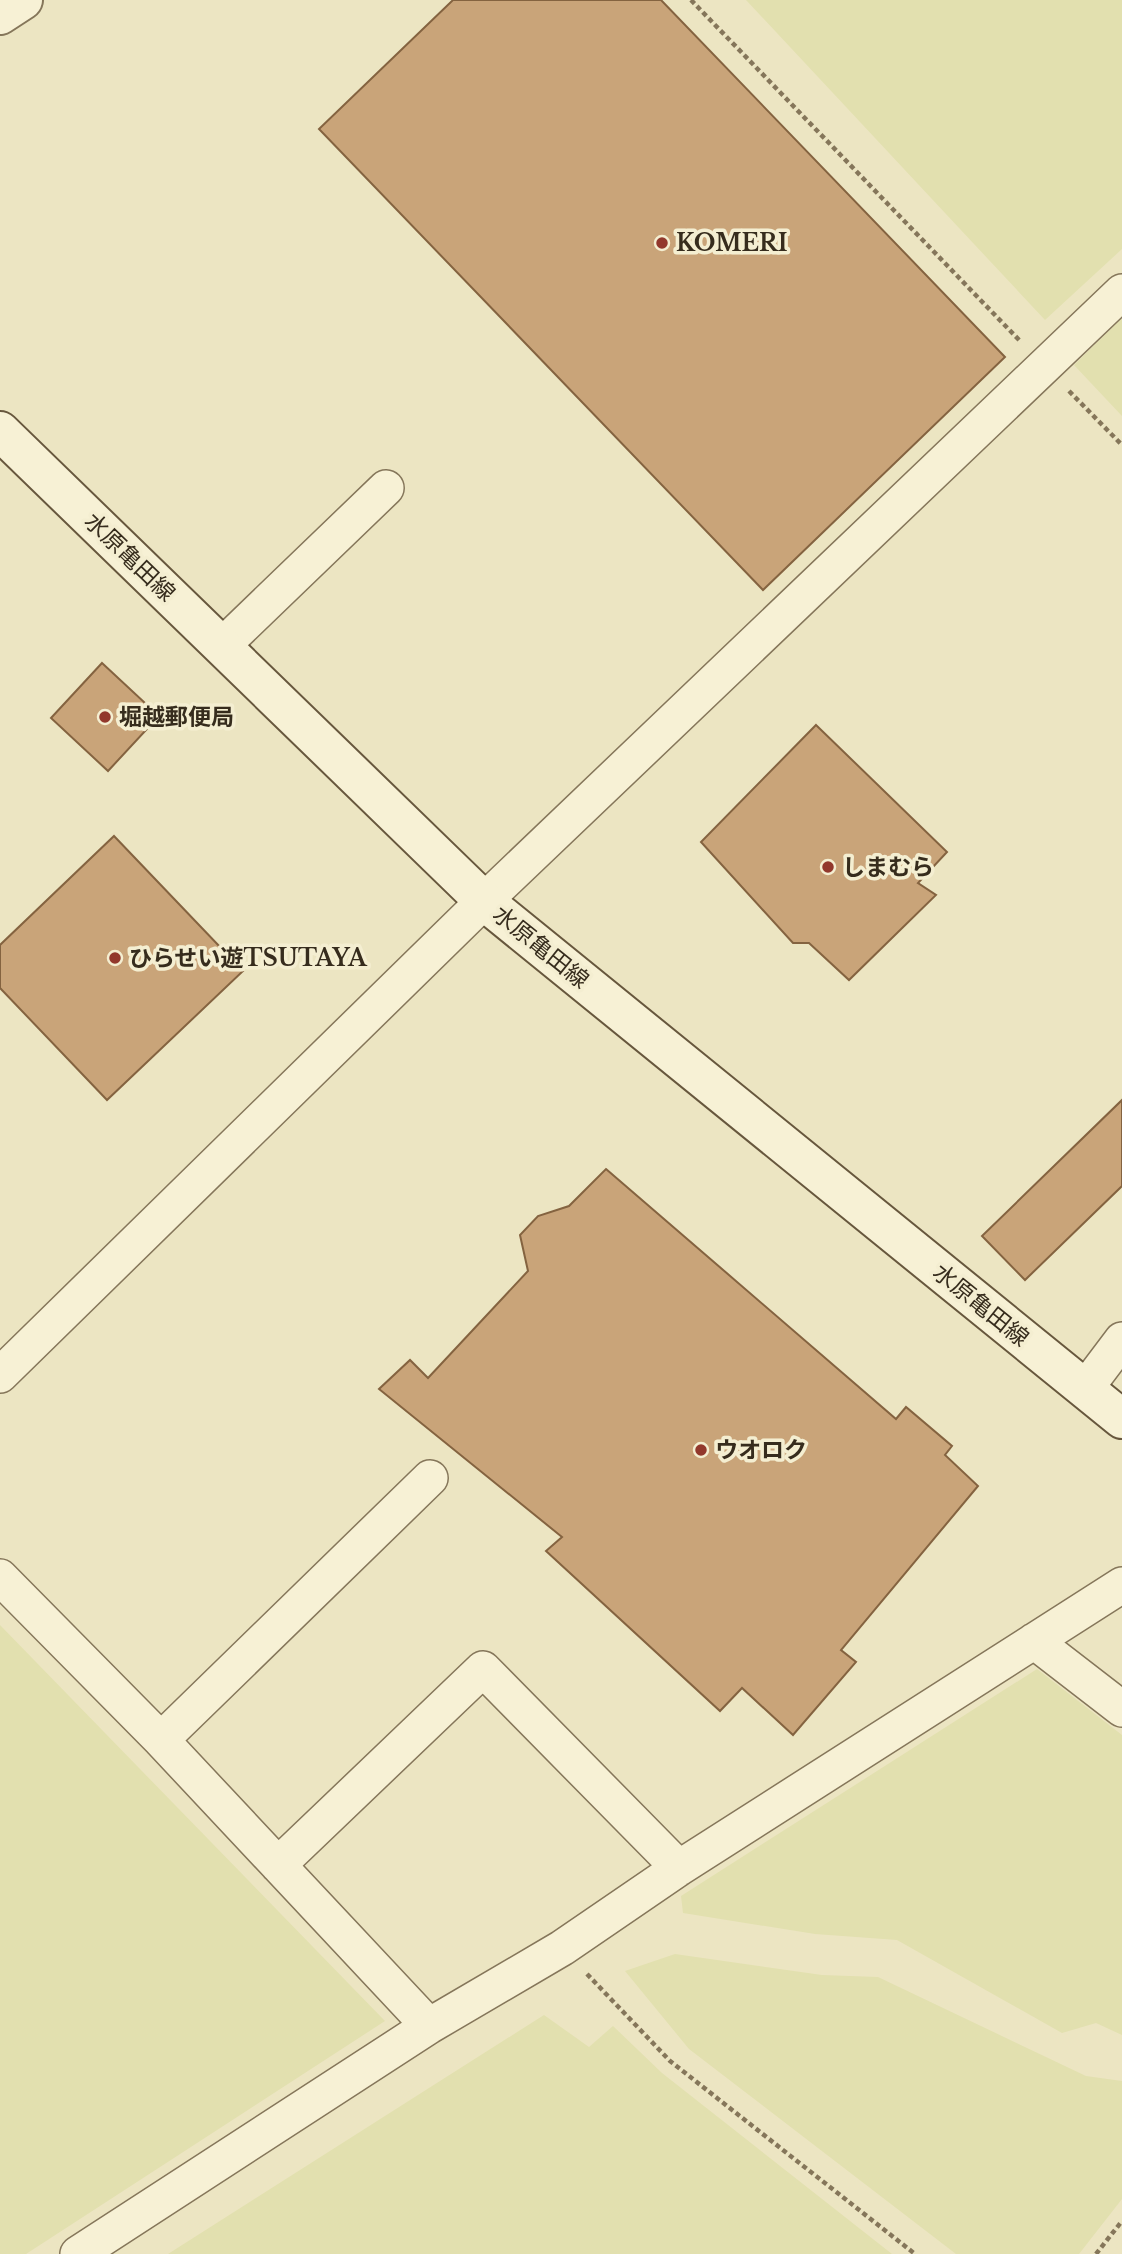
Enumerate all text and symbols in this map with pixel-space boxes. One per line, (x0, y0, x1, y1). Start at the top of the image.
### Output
place label: KOMERI (676, 229, 788, 257)
marker: KOMERI (654, 235, 670, 251)
street label: 水原亀田線 (79, 507, 181, 607)
place label: 堀越郵便局 (119, 703, 234, 731)
marker: 堀越郵便局 (97, 709, 113, 725)
place label: しまむら (842, 853, 934, 881)
marker: しまむら (820, 859, 836, 875)
street label: 水原亀田線 (488, 900, 594, 994)
place label: ひらせい遊TSUTAYA (129, 944, 368, 972)
marker: ひらせい遊TSUTAYA (107, 950, 123, 966)
street label: 水原亀田線 (928, 1258, 1034, 1352)
place label: ウオロク (715, 1436, 807, 1464)
marker: ウオロク (693, 1442, 709, 1458)

